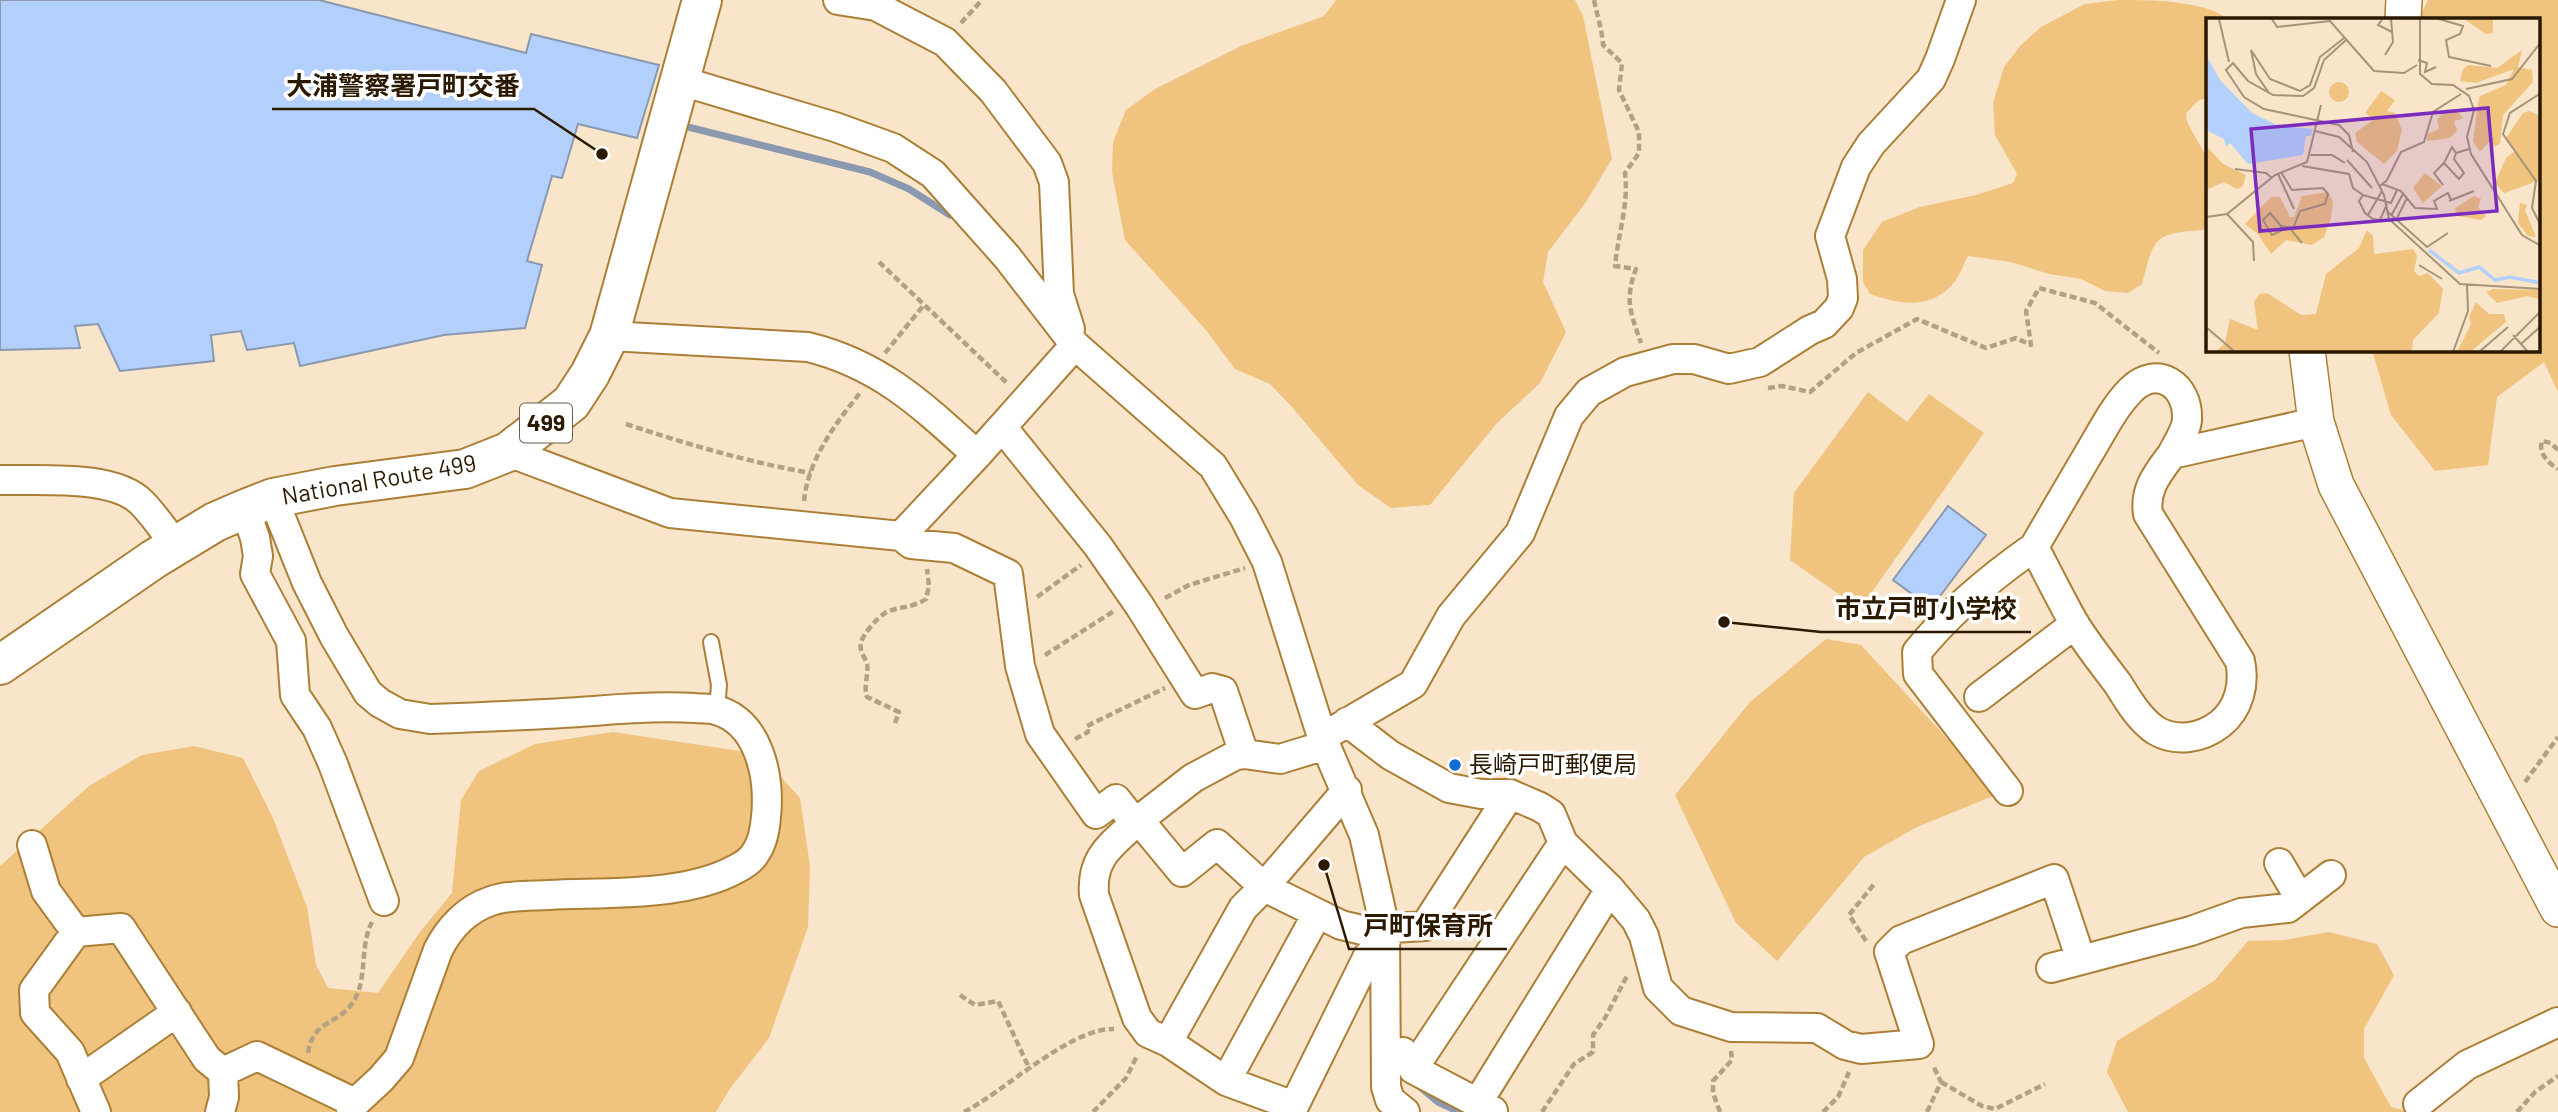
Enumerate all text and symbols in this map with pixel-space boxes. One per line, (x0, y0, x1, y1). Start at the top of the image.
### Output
inset map (2206, 18, 2540, 352)
callout: 大浦警察署戸町交番 (272, 62, 534, 109)
text: 大浦警察署戸町交番 (286, 69, 520, 100)
road number: 499 (520, 404, 572, 442)
street label: National Route 499 (279, 447, 478, 510)
callout: 市立戸町小学校 (1821, 585, 2031, 632)
text: 市立戸町小学校 (1835, 592, 2017, 623)
place label: 長崎戸町郵便局 (1469, 749, 1637, 778)
marker: 長崎戸町郵便局 (1447, 757, 1463, 773)
callout: 戸町保育所 (1349, 902, 1507, 949)
text: 戸町保育所 (1363, 909, 1493, 940)

